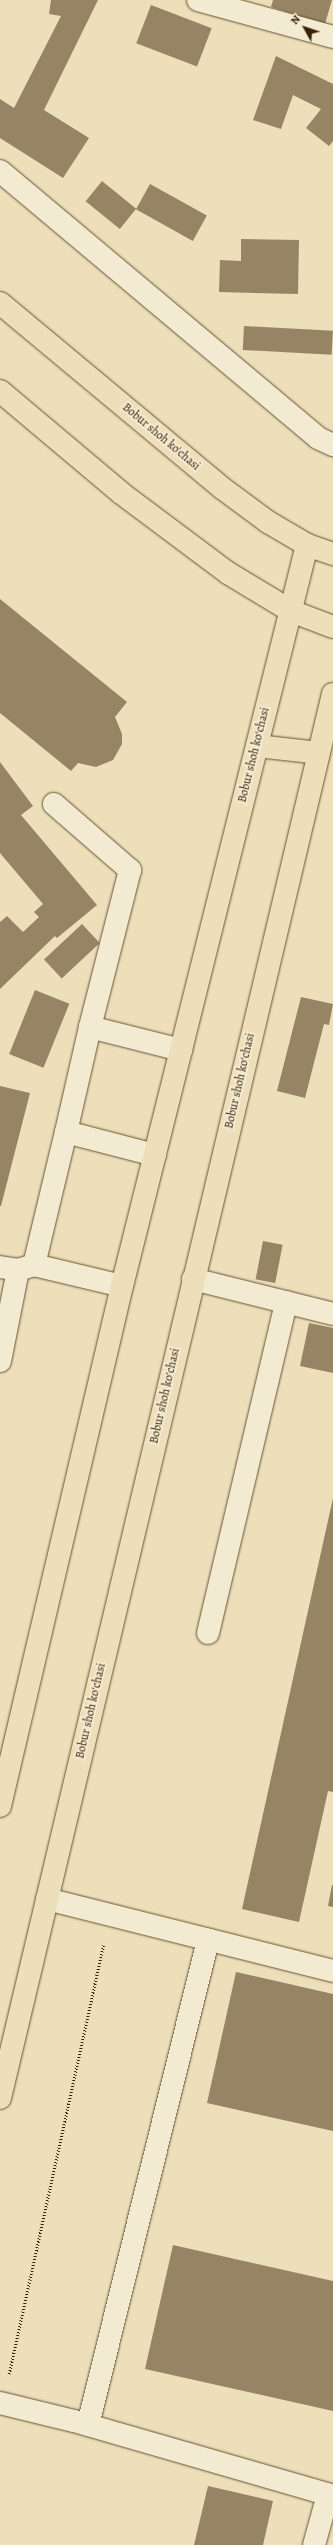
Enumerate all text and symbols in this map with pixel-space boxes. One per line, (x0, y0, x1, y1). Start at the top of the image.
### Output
north arrow (285, 8, 325, 48)
text: N (287, 12, 304, 28)
street label: Bobur shoh ko'chasi (119, 400, 203, 474)
street label: Bobur shoh koʻchasi (235, 706, 273, 804)
street label: Bobur shoh koʻchasi (222, 1032, 258, 1130)
street label: Bobur shoh koʻchasi (147, 1347, 183, 1445)
street label: Bobur shoh koʻchasi (73, 1662, 109, 1760)

